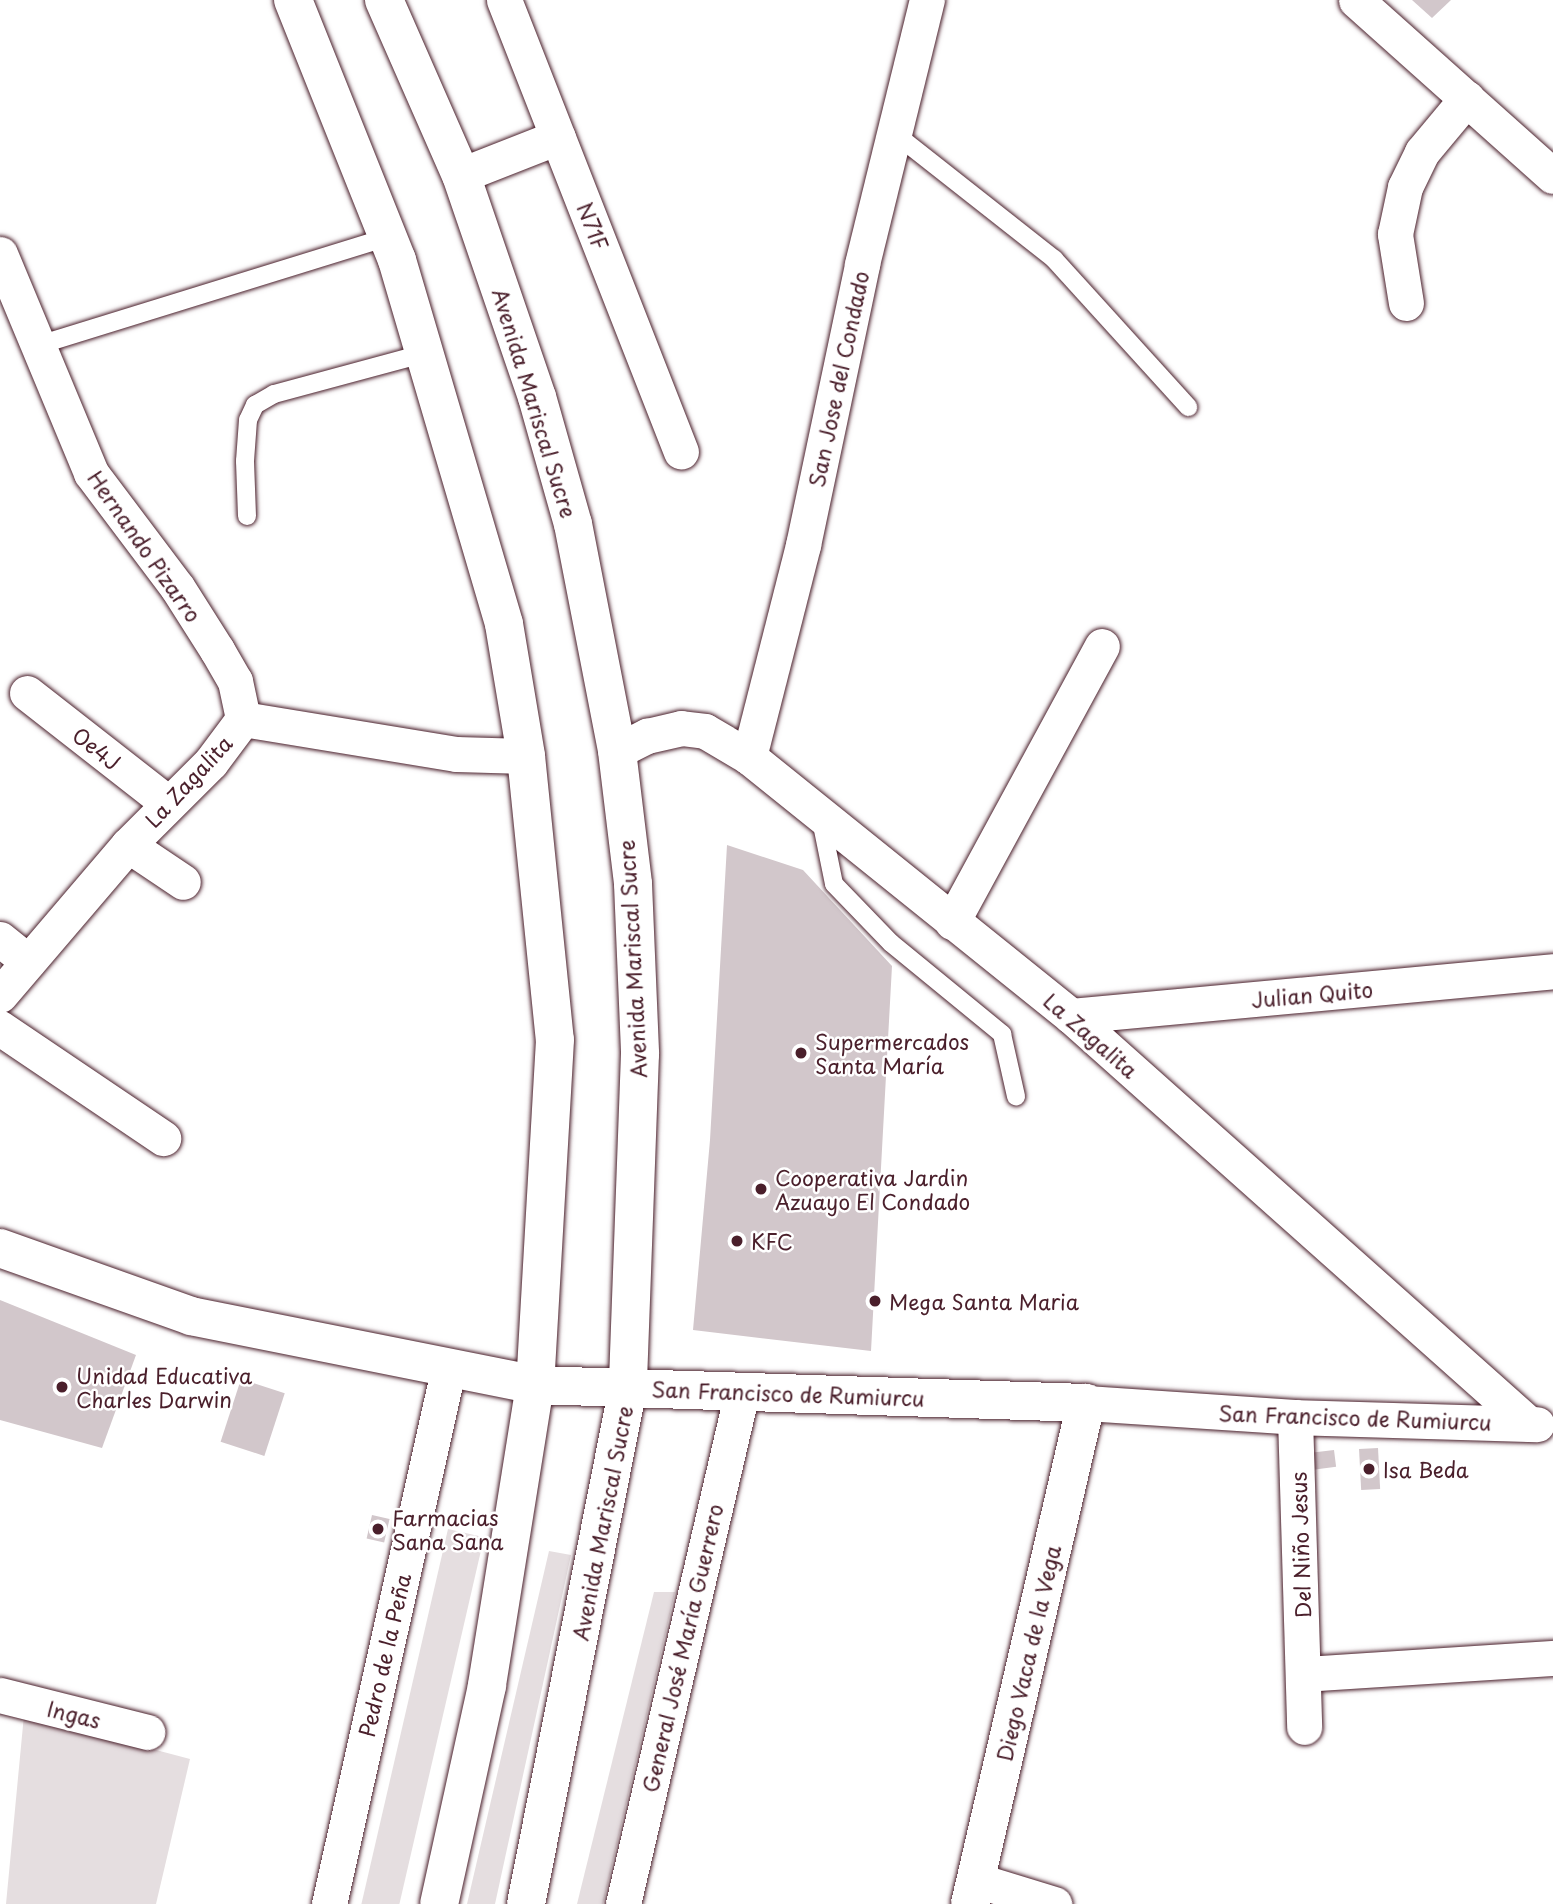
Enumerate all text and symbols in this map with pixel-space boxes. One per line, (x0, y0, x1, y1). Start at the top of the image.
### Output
street label: N71F (572, 198, 614, 254)
street label: San Jose del Condado (803, 268, 873, 490)
street label: Avenida Mariscal Sucre (488, 285, 582, 521)
street label: Hernando Pizarro (83, 465, 207, 627)
street label: Oe4J (68, 721, 126, 775)
street label: La Zagalita (139, 730, 237, 832)
street label: Avenida Mariscal Sucre (613, 839, 651, 1079)
street label: Julian Quito (1250, 976, 1374, 1012)
street label: La Zagalita (1039, 987, 1143, 1083)
place label: Supermercados Santa María (815, 1028, 969, 1078)
marker: Supermercados Santa María (793, 1045, 809, 1061)
place label: Cooperativa Jardin Azuayo El Condado (775, 1164, 971, 1214)
marker: Cooperativa Jardin Azuayo El Condado (753, 1181, 769, 1197)
place label: KFC (751, 1228, 793, 1254)
marker: KFC (729, 1233, 745, 1249)
place label: Mega Santa Maria (889, 1288, 1079, 1314)
marker: Mega Santa Maria (867, 1293, 883, 1309)
place label: Unidad Educativa Charles Darwin (76, 1362, 254, 1412)
street label: San Francisco de Rumiurcu (650, 1376, 926, 1410)
marker: Unidad Educativa Charles Darwin (54, 1379, 70, 1395)
street label: San Francisco de Rumiurcu (1217, 1400, 1493, 1434)
street label: Avenida Mariscal Sucre (567, 1403, 637, 1643)
place label: Isa Beda (1383, 1456, 1470, 1482)
marker: Isa Beda (1361, 1461, 1377, 1477)
street label: Del Niño Jesus (1285, 1471, 1315, 1619)
street label: General José María Guerrero (636, 1500, 728, 1796)
place label: Farmacias Sana Sana (392, 1504, 504, 1554)
marker: Farmacias Sana Sana (370, 1521, 386, 1537)
street label: Diego Vaca de la Vega (991, 1541, 1065, 1765)
street label: Pedro de la Peña (353, 1570, 415, 1740)
street label: Ingas (45, 1695, 103, 1733)

